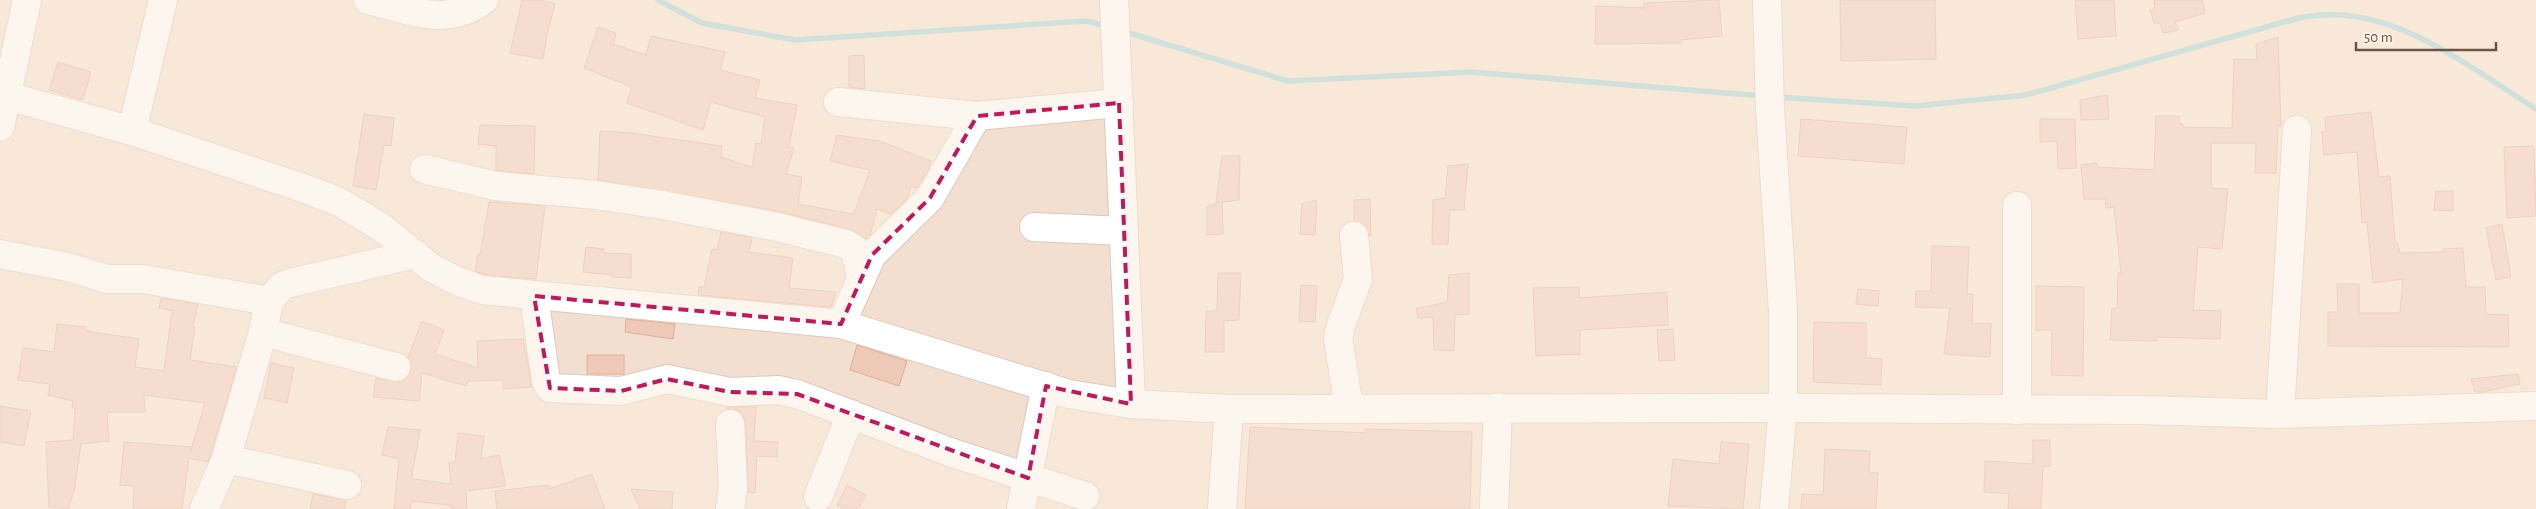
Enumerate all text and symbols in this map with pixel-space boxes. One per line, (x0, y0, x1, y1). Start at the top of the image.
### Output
scale bar (2356, 20, 2496, 52)
text: 50 m (2364, 30, 2393, 45)

